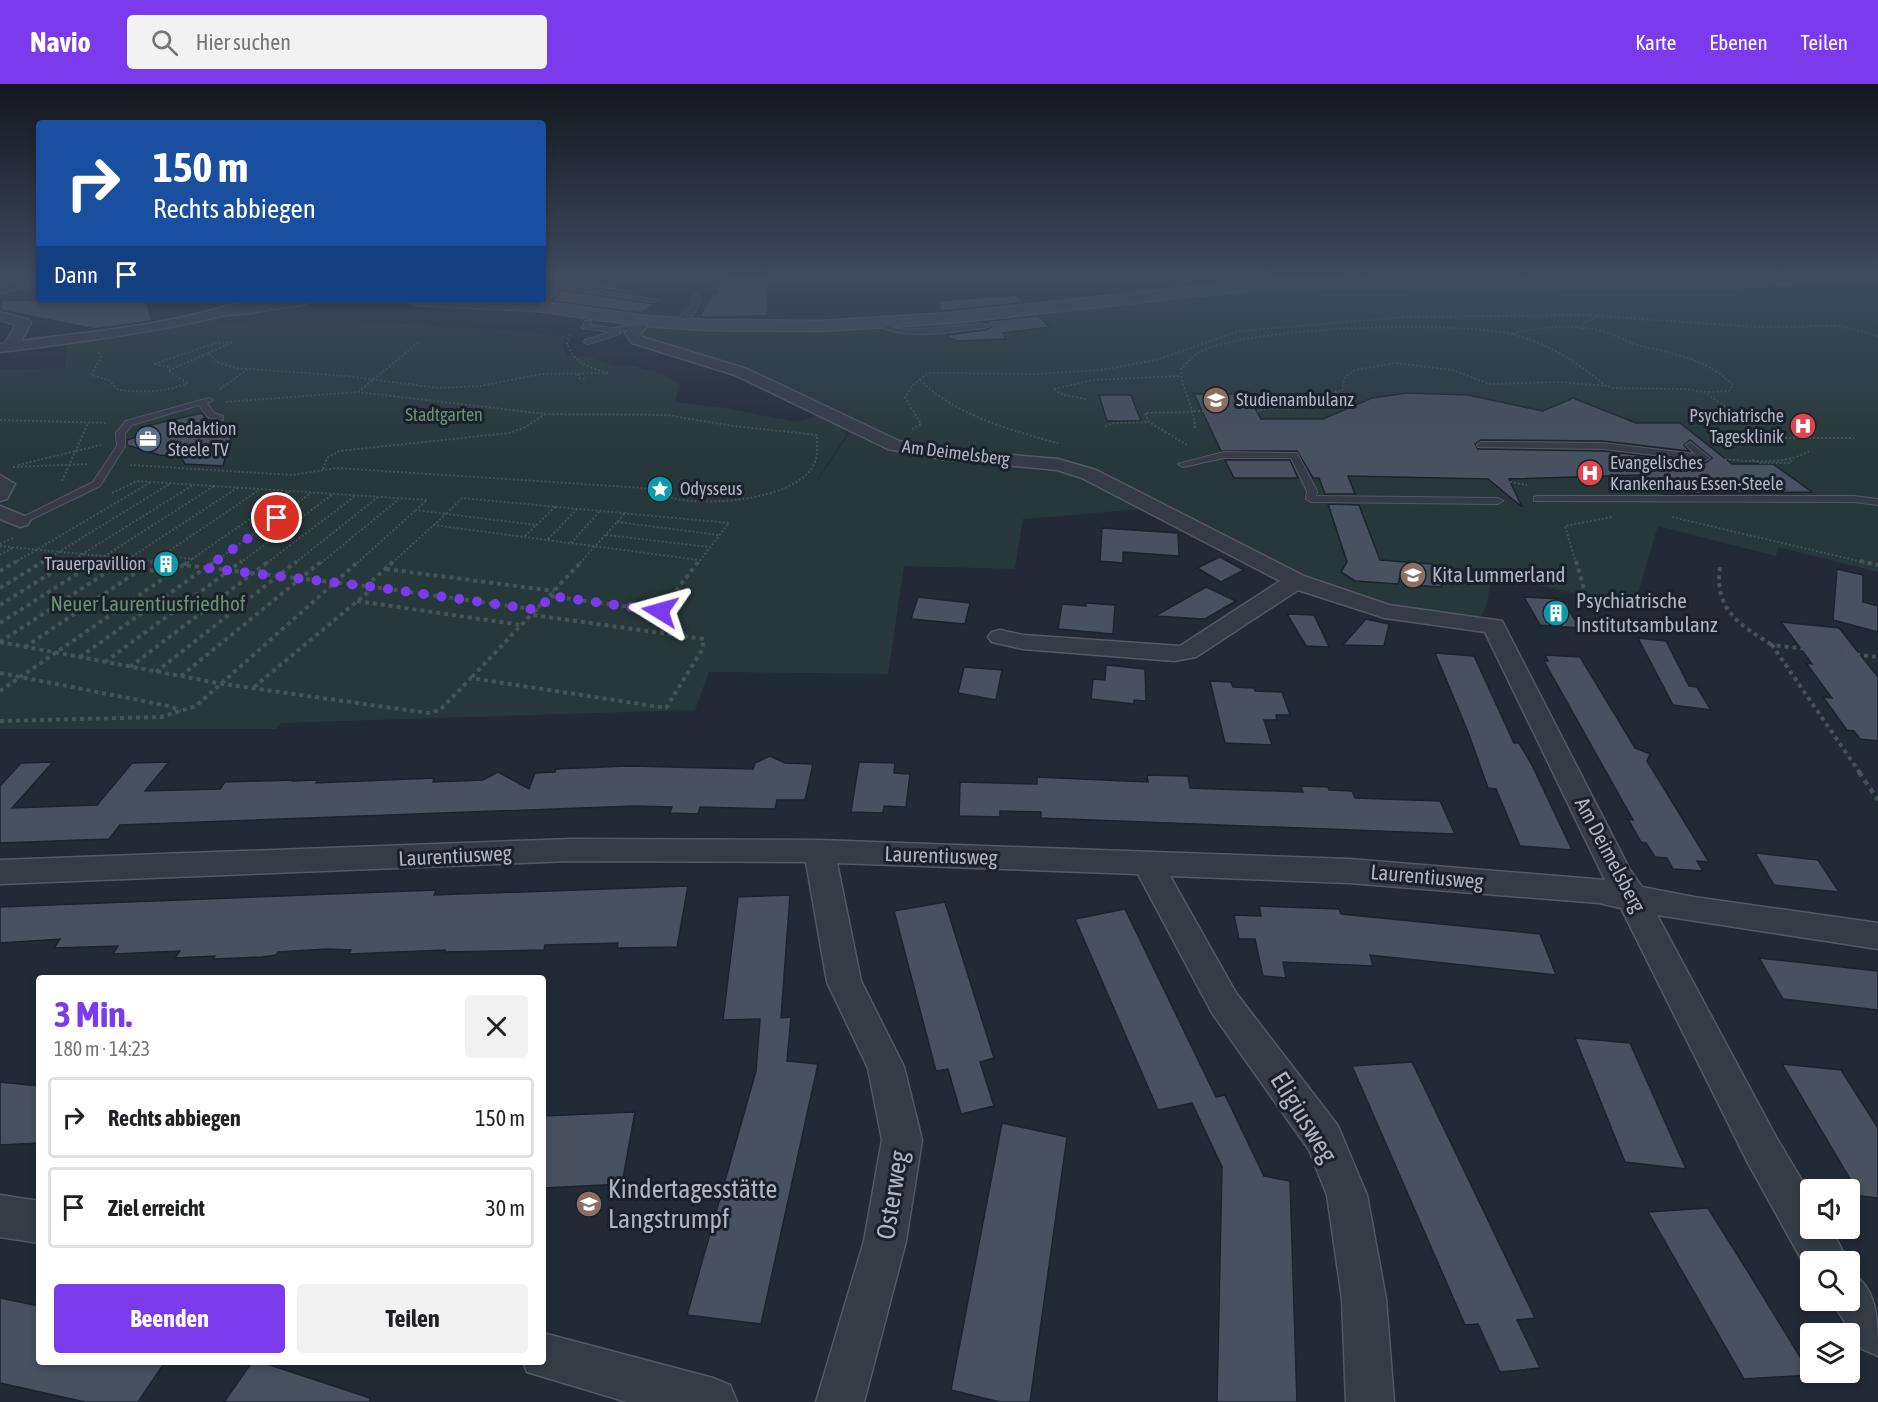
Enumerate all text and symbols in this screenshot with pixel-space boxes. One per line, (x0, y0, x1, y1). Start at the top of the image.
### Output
search box (127, 15, 547, 69)
text: Navio (30, 26, 91, 58)
icon: search (148, 26, 181, 59)
text: Hier suchen (196, 29, 291, 55)
text: Karte (1635, 30, 1676, 54)
text: Ebenen (1709, 30, 1768, 54)
text: Teilen (1801, 30, 1848, 54)
text: 150 m (153, 143, 248, 191)
icon: right (54, 144, 132, 222)
text: Rechts abbiegen (153, 193, 316, 224)
icon: arrive (110, 258, 143, 291)
text: Dann (54, 262, 98, 288)
school or university icon: Studienambulanz (1201, 385, 1231, 415)
place label: Studienambulanz (1236, 389, 1354, 410)
park label: Stadtgarten (405, 404, 483, 425)
place label: Psychiatrische Tagesklinik (1689, 405, 1784, 447)
hospital icon: Psychiatrische Tagesklinik (1788, 411, 1818, 441)
place label: Redaktion Steele TV (168, 418, 236, 460)
office icon: Redaktion Steele TV (133, 424, 163, 454)
street label: Am Deimelsberg (901, 435, 1011, 470)
place label: Evangelisches Krankenhaus Essen-Steele (1610, 452, 1783, 494)
hospital icon: Evangelisches Krankenhaus Essen-Steele (1575, 458, 1605, 488)
place icon: Odysseus (645, 474, 675, 504)
place label: Odysseus (680, 478, 742, 499)
pin (251, 492, 302, 543)
icon: arrive (260, 501, 293, 534)
building icon: Trauerpavillion (151, 549, 181, 579)
place label: Trauerpavillion (44, 553, 146, 574)
school or university icon: Kita Lummerland (1398, 560, 1428, 590)
place label: Kita Lummerland (1432, 562, 1566, 586)
position arrow (628, 579, 692, 643)
place label: Psychiatrische Institutsambulanz (1576, 588, 1718, 636)
park label: Neuer Laurentiusfriedhof (50, 591, 246, 615)
building icon: Psychiatrische Institutsambulanz (1541, 598, 1571, 628)
street label: Am Deimelsberg (1571, 793, 1651, 916)
street label: Laurentiusweg (398, 840, 512, 870)
street label: Laurentiusweg (884, 841, 998, 869)
street label: Laurentiusweg (1370, 859, 1485, 893)
text: 3 Min. (54, 993, 132, 1035)
button: close (465, 995, 528, 1058)
text: 180 m · 14:23 (54, 1037, 150, 1060)
street label: Eligiusweg (1264, 1066, 1344, 1169)
icon: right (57, 1101, 90, 1134)
text: Rechts abbiegen (108, 1105, 241, 1131)
text: 150 m (475, 1105, 525, 1131)
street label: Osterweg (870, 1148, 914, 1241)
place label: Kindertagesstätte Langstrumpf (608, 1174, 777, 1234)
map controls (1800, 1179, 1860, 1383)
button: sound (1800, 1179, 1860, 1239)
school or university icon: Kindertagesstätte Langstrumpf (574, 1189, 604, 1219)
icon: arrive (57, 1191, 90, 1224)
text: Ziel erreicht (108, 1195, 205, 1221)
text: 30 m (485, 1195, 525, 1221)
button: search (1800, 1251, 1860, 1311)
button: Beenden (54, 1284, 285, 1353)
button: Teilen (297, 1284, 528, 1353)
button: layers (1800, 1323, 1860, 1383)

